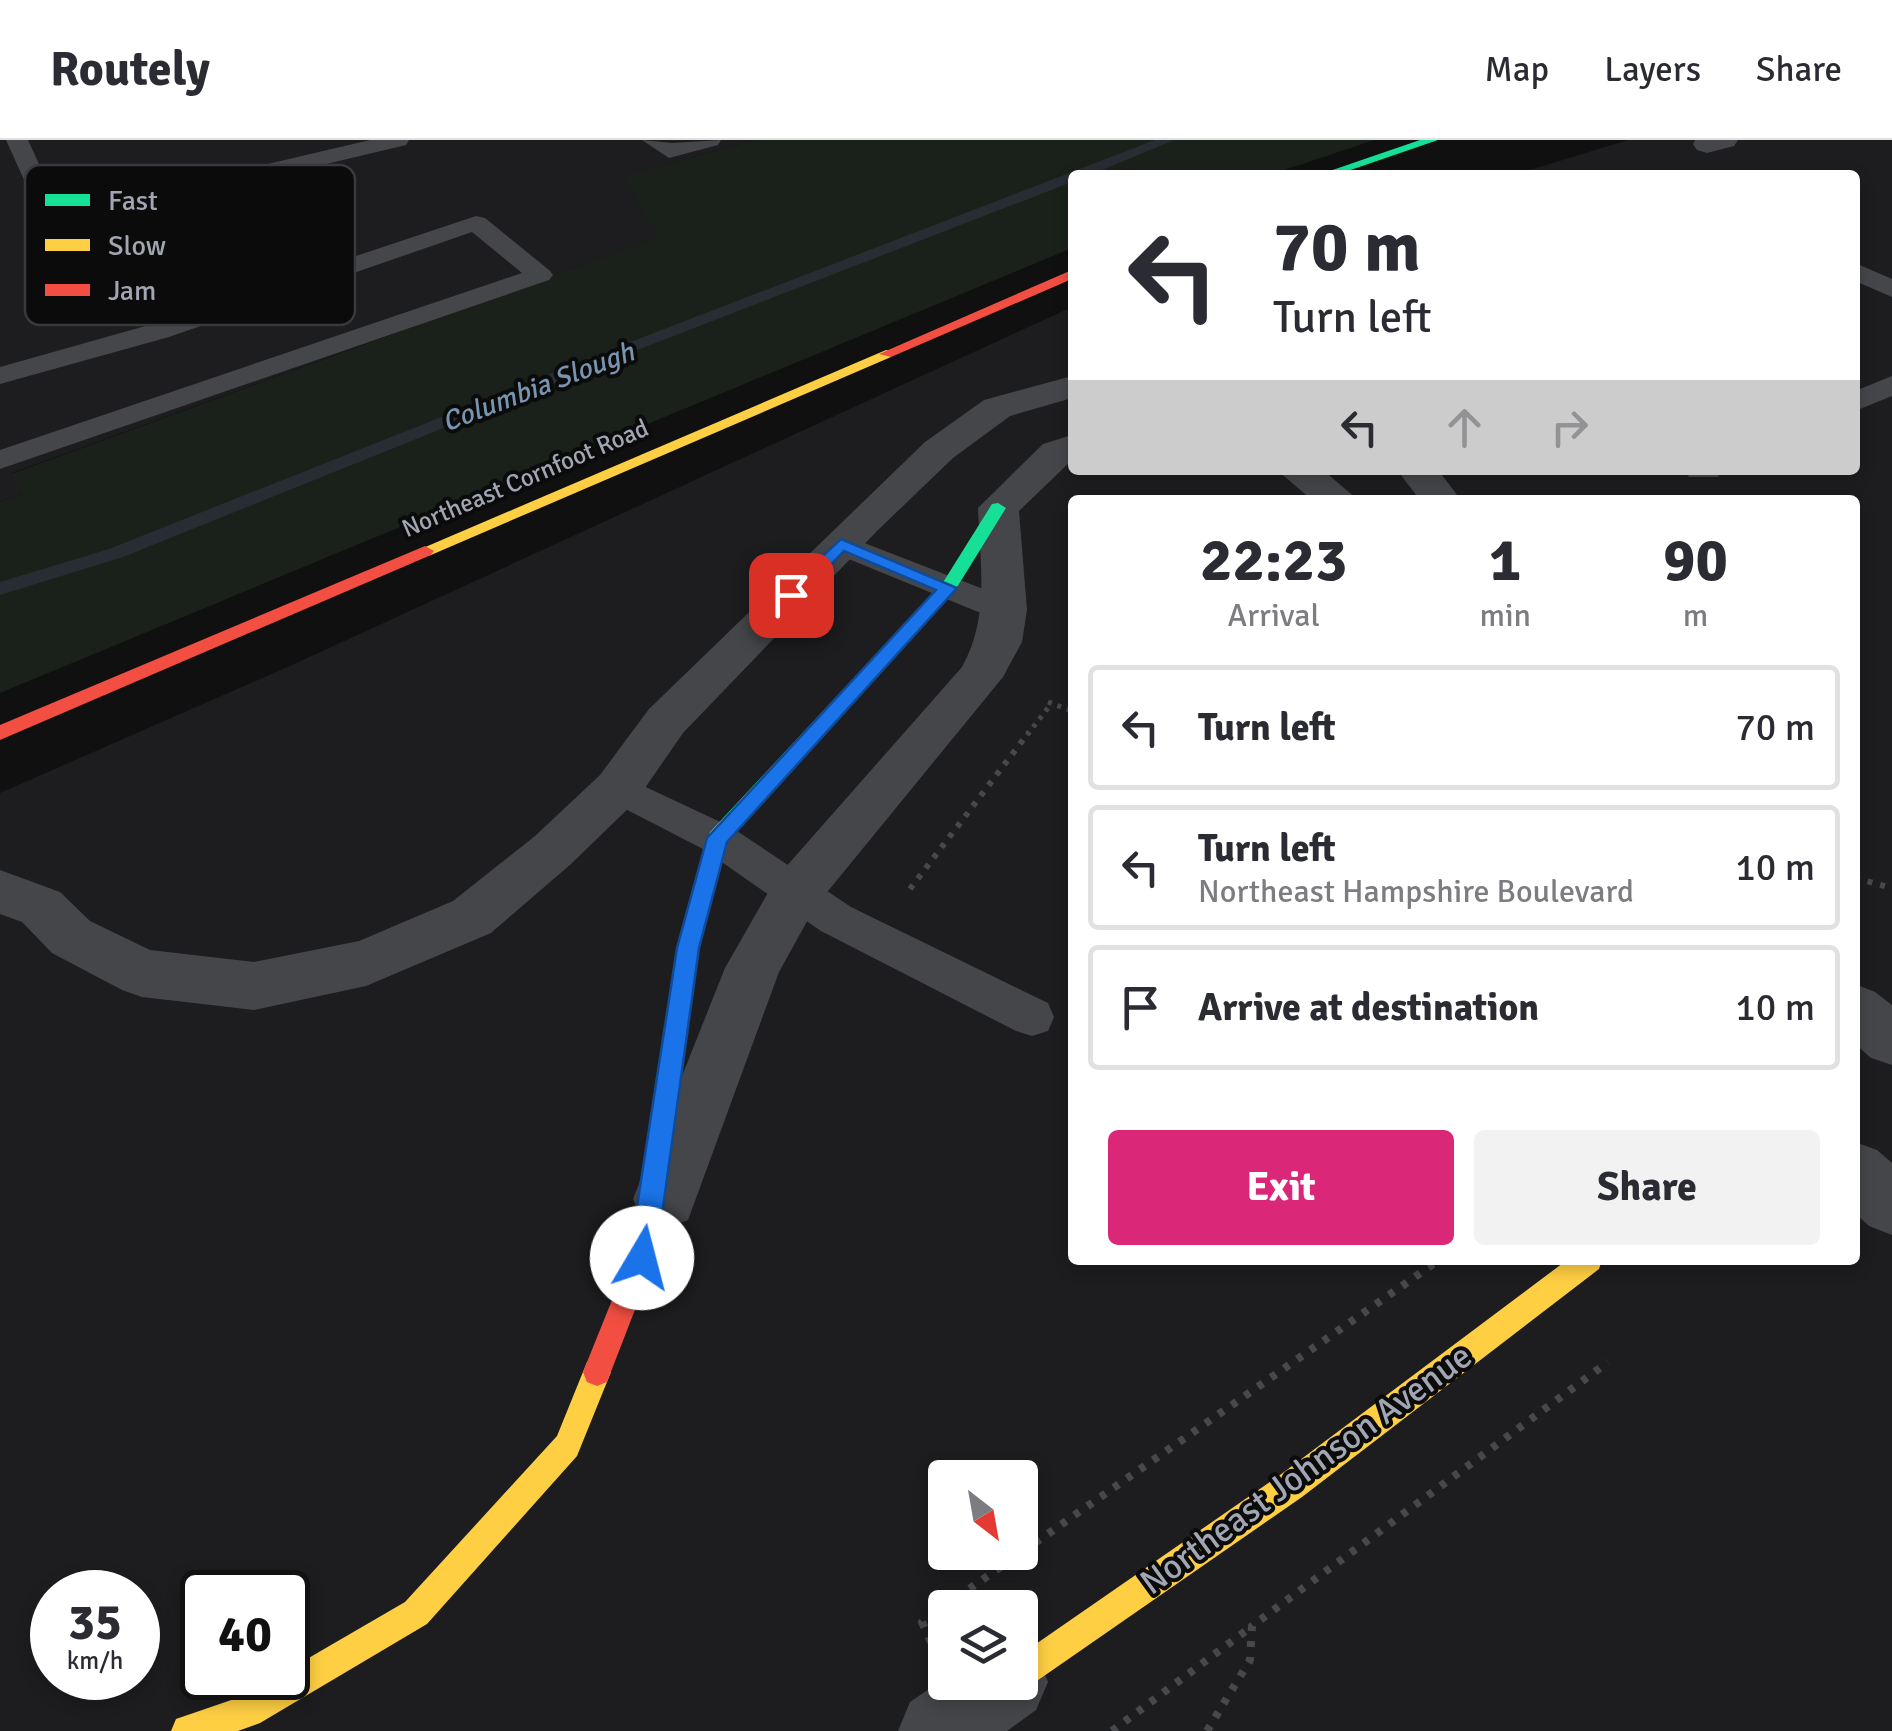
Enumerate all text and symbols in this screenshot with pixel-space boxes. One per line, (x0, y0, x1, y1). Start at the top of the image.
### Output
text: Routely (50, 40, 210, 99)
text: Map (1485, 48, 1549, 91)
text: Layers (1604, 48, 1701, 91)
text: Share (1756, 48, 1842, 91)
legend (25, 165, 355, 325)
text: Fast (108, 184, 158, 218)
text: 70 m (1273, 204, 1421, 290)
icon: left (1108, 210, 1238, 340)
text: Slow (108, 229, 166, 263)
text: Jam (108, 274, 156, 308)
text: Turn left (1273, 290, 1432, 345)
water label: Columbia Slough (437, 335, 640, 439)
icon: left (1332, 400, 1387, 455)
icon: ahead (1437, 400, 1492, 455)
icon: right (1542, 400, 1597, 455)
street label: Northeast Cornfoot Road (397, 412, 653, 544)
text: 22:23 (1200, 524, 1347, 598)
text: 1 (1489, 524, 1521, 598)
text: 90 (1663, 524, 1728, 598)
pin (749, 553, 834, 638)
icon: arrive (764, 568, 819, 623)
text: Arrival (1228, 596, 1320, 635)
text: min (1479, 596, 1531, 635)
text: m (1683, 596, 1708, 635)
icon: left (1113, 700, 1168, 755)
text: Turn left (1198, 704, 1336, 751)
text: 70 m (1735, 704, 1815, 751)
text: Turn left (1198, 825, 1336, 872)
icon: left (1113, 840, 1168, 895)
text: 10 m (1735, 844, 1815, 891)
text: Northeast Hampshire Boulevard (1198, 872, 1634, 911)
icon: arrive (1113, 980, 1168, 1035)
text: Arrive at destination (1198, 984, 1539, 1031)
text: 10 m (1735, 984, 1815, 1031)
button: Exit (1108, 1130, 1454, 1245)
button: Share (1474, 1130, 1820, 1245)
position arrow (590, 1206, 694, 1310)
street label: Northeast Johnson Avenue (1132, 1334, 1480, 1604)
north arrow (928, 1460, 1038, 1570)
map controls (928, 1460, 1038, 1700)
speed limit sign: 40 (180, 1570, 310, 1700)
button: layers (928, 1590, 1038, 1700)
text: 35 (68, 1592, 122, 1654)
text: km/h (67, 1645, 123, 1676)

